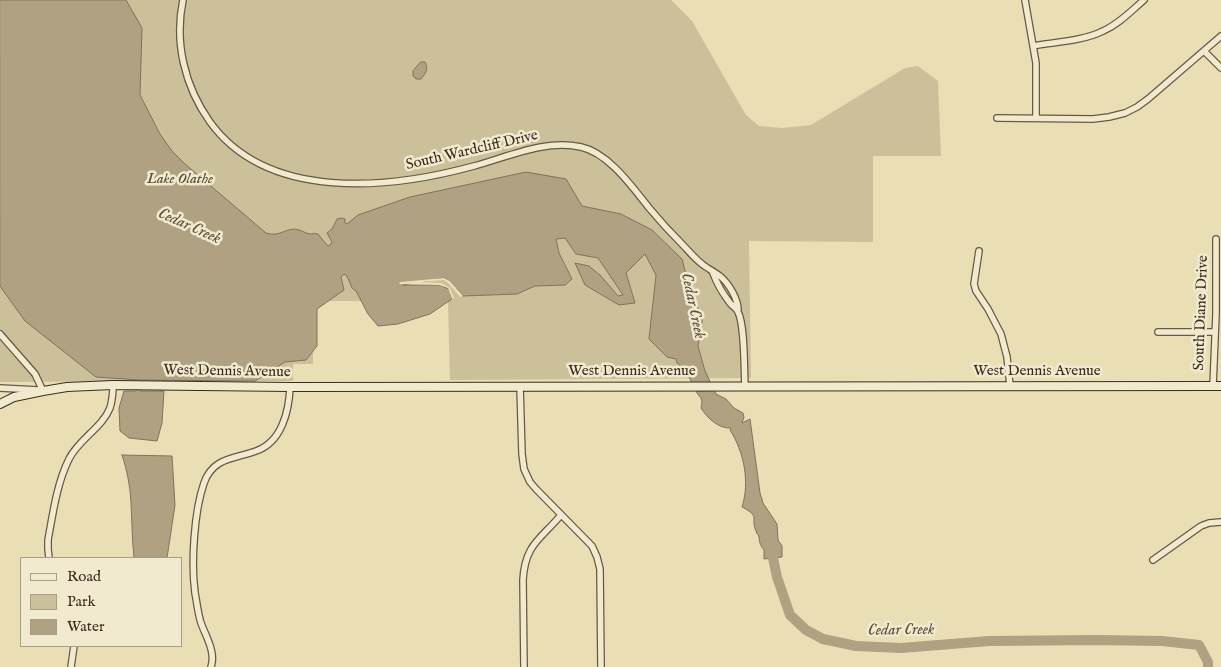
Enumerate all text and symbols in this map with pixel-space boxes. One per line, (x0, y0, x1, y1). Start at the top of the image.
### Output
street label: South Wardcliff Drive (404, 127, 540, 175)
park label: Lake Olathe (147, 171, 213, 189)
water label: Cedar Creek (155, 205, 223, 249)
street label: South Diane Drive (1191, 255, 1213, 371)
water label: Cedar Creek (676, 271, 708, 341)
street label: West Dennis Avenue (163, 362, 291, 382)
street label: West Dennis Avenue (568, 363, 696, 381)
street label: West Dennis Avenue (973, 363, 1101, 381)
legend (20, 557, 182, 647)
text: Road (67, 567, 101, 586)
text: Park (67, 592, 96, 611)
text: Water (67, 617, 104, 636)
water label: Cedar Creek (867, 621, 935, 641)

